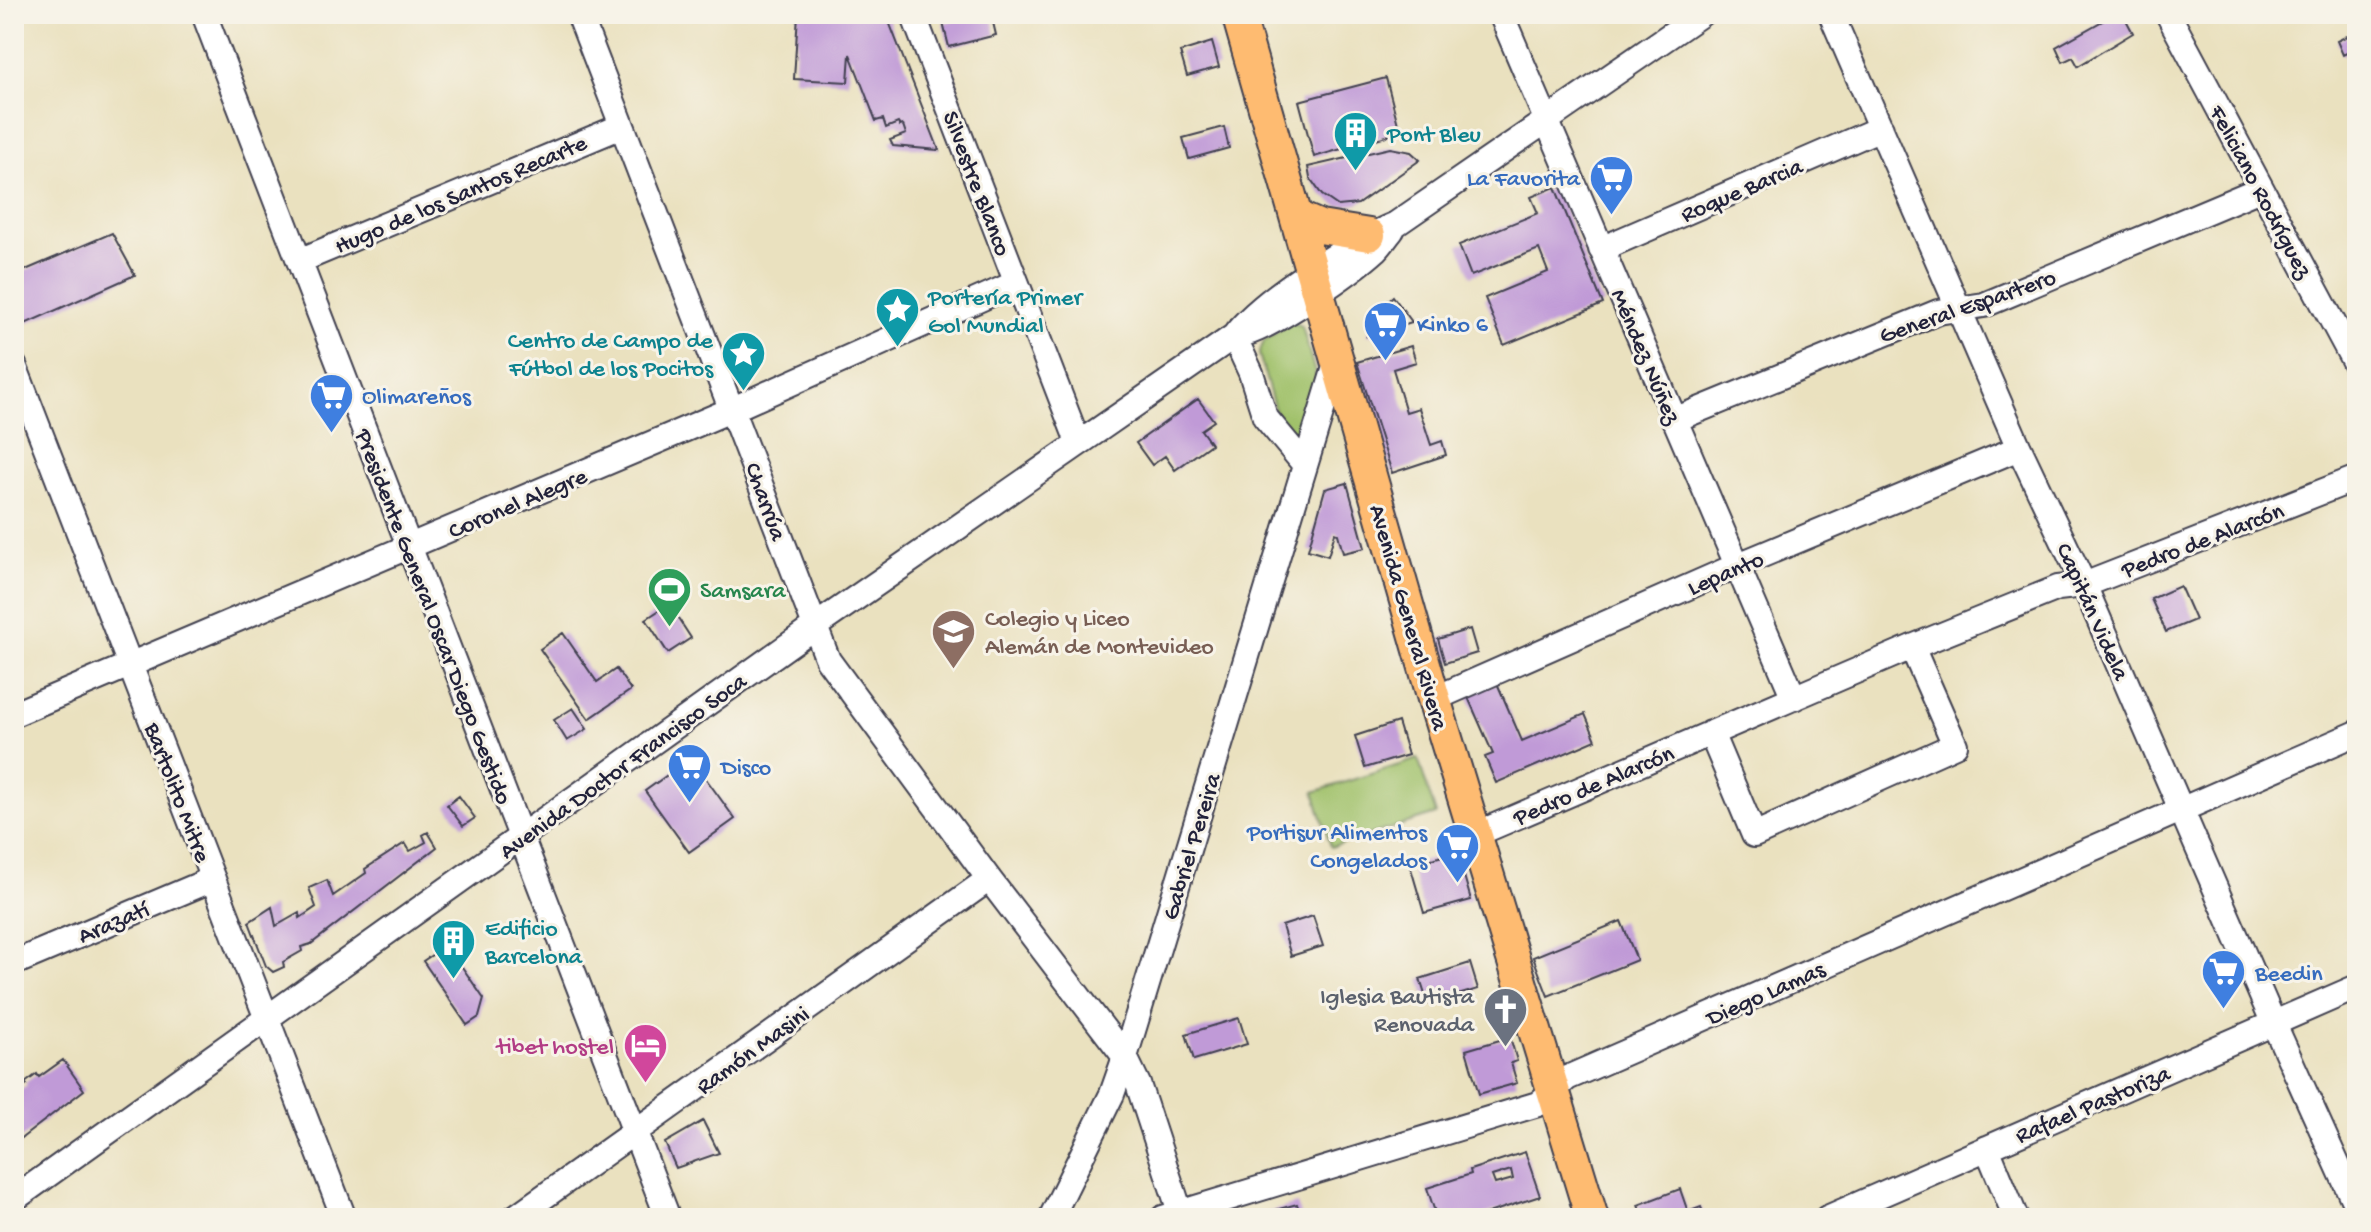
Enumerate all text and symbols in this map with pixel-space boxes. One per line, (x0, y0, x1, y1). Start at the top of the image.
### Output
street label: Feliciano Rodríguez (2201, 100, 2317, 285)
street label: Silvestre Blanco (934, 108, 1016, 261)
building icon: Pont Bleu (1332, 109, 1380, 172)
place label: Pont Bleu (1386, 122, 1481, 151)
street label: Hugo de los Santos Recarte (331, 130, 592, 262)
supermarket icon: La Favorita (1587, 153, 1635, 216)
street label: Roque Barcia (1677, 153, 1808, 231)
place label: La Favorita (1467, 166, 1581, 195)
street label: General Espartero (1876, 265, 2060, 352)
place label: Portería Primer Gol Mundial (927, 285, 1084, 342)
street label: Méndez Núñez (1602, 285, 1686, 431)
place icon: Portería Primer Gol Mundial (873, 286, 921, 349)
supermarket icon: Kinko 6 (1362, 299, 1410, 362)
place label: Kinko 6 (1417, 312, 1489, 341)
place label: Centro de Campo de Fútbol de los Pocitos (508, 328, 714, 385)
place icon: Centro de Campo de Fútbol de los Pocitos (720, 329, 768, 392)
supermarket icon: Olimareños (307, 371, 355, 434)
place label: Olimareños (362, 384, 472, 413)
street label: Presidente General Oscar Diego Gestido (346, 424, 517, 809)
street label: Charrúa (736, 459, 791, 546)
street label: Coronel Alegre (445, 463, 592, 547)
street label: Pedro de Alarcón (2117, 498, 2289, 587)
street label: Avenida General Rivera (1361, 502, 1453, 735)
street label: Capitán Videla (2048, 539, 2134, 686)
street label: Lepanto (1684, 546, 1769, 604)
sports icon: Samsara (645, 565, 693, 628)
place label: Samsara (700, 578, 786, 607)
place label: Colegio y Liceo Alemán de Montevideo (985, 606, 1214, 663)
school or university icon: Colegio y Liceo Alemán de Montevideo (930, 607, 978, 670)
street label: Avenida Doctor Francisco Soca (495, 668, 754, 867)
street label: Bartolito Mitre (135, 718, 216, 868)
street label: Pedro de Alarcón (1509, 740, 1680, 835)
supermarket icon: Disco (666, 742, 714, 805)
place label: Disco (719, 755, 771, 784)
street label: Gabriel Pereira (1157, 770, 1230, 924)
place label: Portisur Alimentos Congelados (1246, 820, 1428, 877)
supermarket icon: Portisur Alimentos Congelados (1434, 821, 1482, 884)
street label: Arazatí (74, 896, 155, 952)
place label: Edificio Barcelona (484, 916, 583, 973)
building icon: Edificio Barcelona (430, 917, 478, 980)
supermarket icon: Beedin (2200, 948, 2248, 1011)
street label: Diego Lamas (1701, 956, 1831, 1035)
place label: Beedin (2254, 961, 2323, 990)
place label: Iglesia Bautista Renovada (1320, 984, 1475, 1041)
church icon: Iglesia Bautista Renovada (1481, 985, 1529, 1048)
street label: Ramón Masini (692, 1001, 816, 1103)
hotel icon: tibet hostel (621, 1021, 669, 1084)
place label: tibet hostel (495, 1034, 614, 1063)
street label: Rafael Pastoriza (2012, 1060, 2176, 1152)

